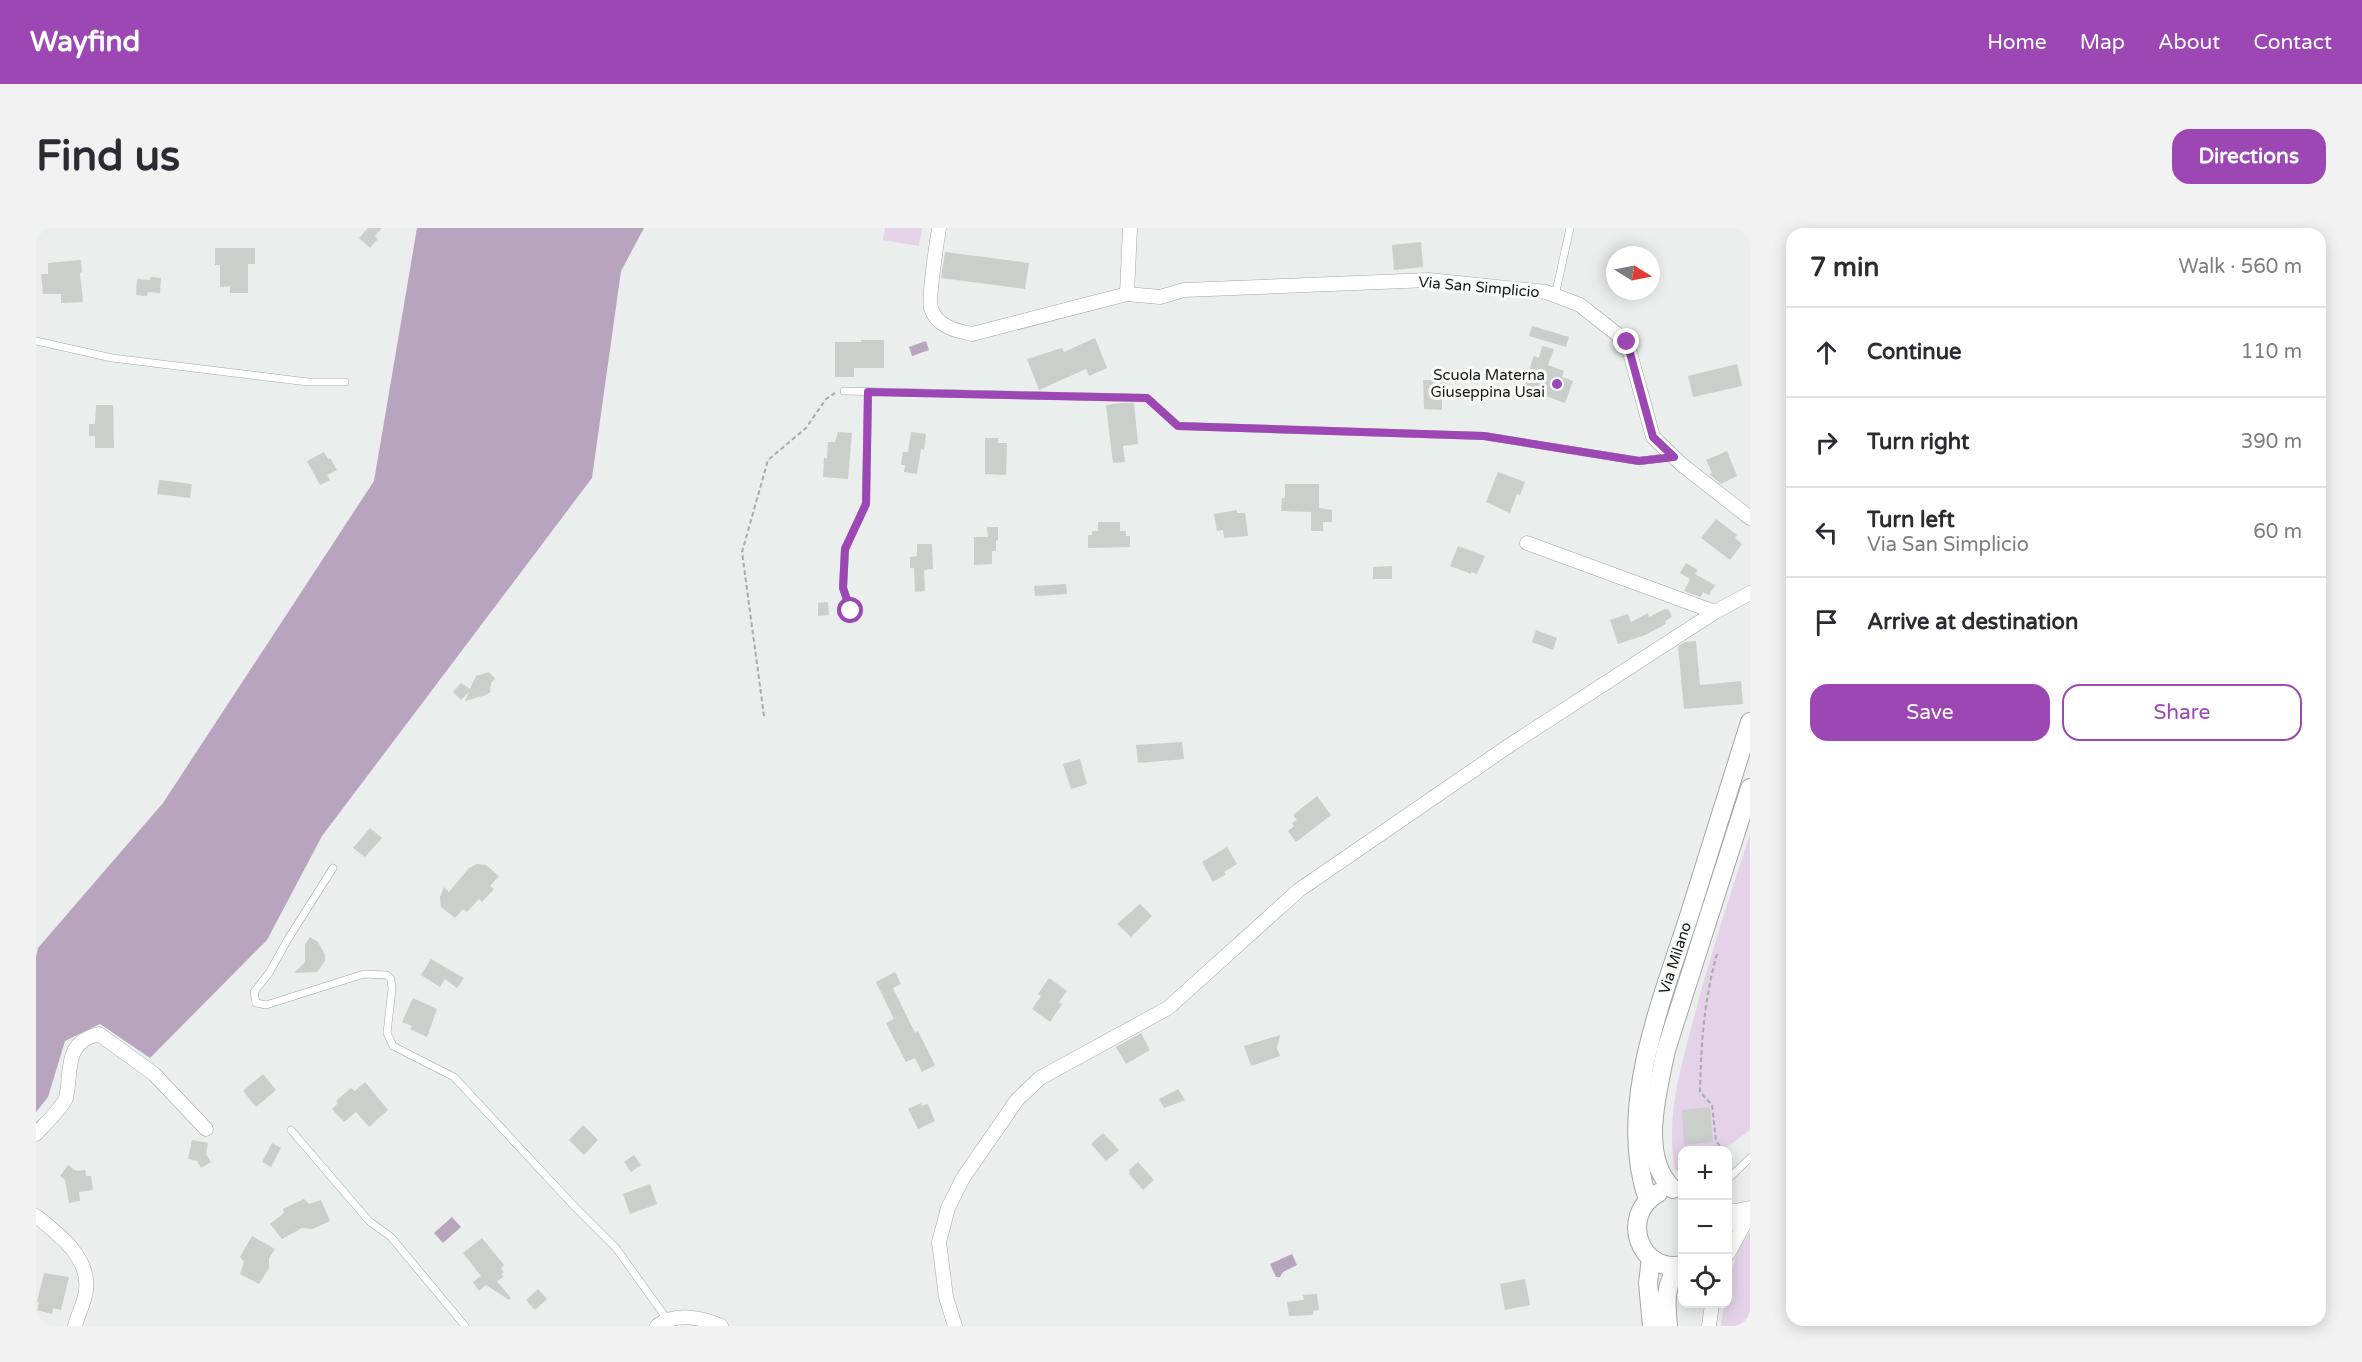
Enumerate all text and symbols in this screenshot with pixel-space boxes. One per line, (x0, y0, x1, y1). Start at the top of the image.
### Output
text: Wayfind (30, 25, 140, 59)
text: Home (1987, 30, 2047, 55)
text: Map (2080, 30, 2125, 55)
text: About (2158, 30, 2220, 55)
text: Contact (2253, 30, 2332, 55)
button: Directions (2172, 129, 2326, 184)
text: Find us (36, 131, 180, 182)
north arrow (1606, 246, 1660, 300)
text: 7 min (1810, 252, 1879, 283)
text: Walk · 560 m (2179, 255, 2302, 279)
street label: Via San Simplicio (1418, 273, 1540, 301)
route end (1613, 328, 1639, 354)
icon: ahead (1810, 336, 1843, 369)
text: Continue (1867, 339, 1962, 365)
text: 110 m (2241, 340, 2302, 364)
place label: Scuola Materna Giuseppina Usai (1430, 366, 1545, 401)
marker: Scuola Materna Giuseppina Usai (1550, 377, 1564, 391)
icon: right (1810, 426, 1843, 459)
text: Turn right (1867, 429, 1969, 455)
text: 390 m (2241, 430, 2302, 454)
text: Turn left (1867, 507, 1955, 533)
icon: left (1810, 516, 1843, 549)
text: 60 m (2253, 520, 2302, 544)
text: Via San Simplicio (1867, 533, 2029, 557)
route start (837, 597, 863, 623)
icon: arrive (1810, 606, 1843, 639)
text: Arrive at destination (1867, 609, 2078, 635)
button: Save (1810, 684, 2050, 741)
button: Share (2062, 684, 2302, 741)
street label: Via Milano (1655, 920, 1695, 996)
map controls (1678, 1146, 1732, 1308)
button: + (1678, 1146, 1732, 1200)
button: − (1678, 1200, 1732, 1254)
button: locate (1678, 1254, 1732, 1308)

